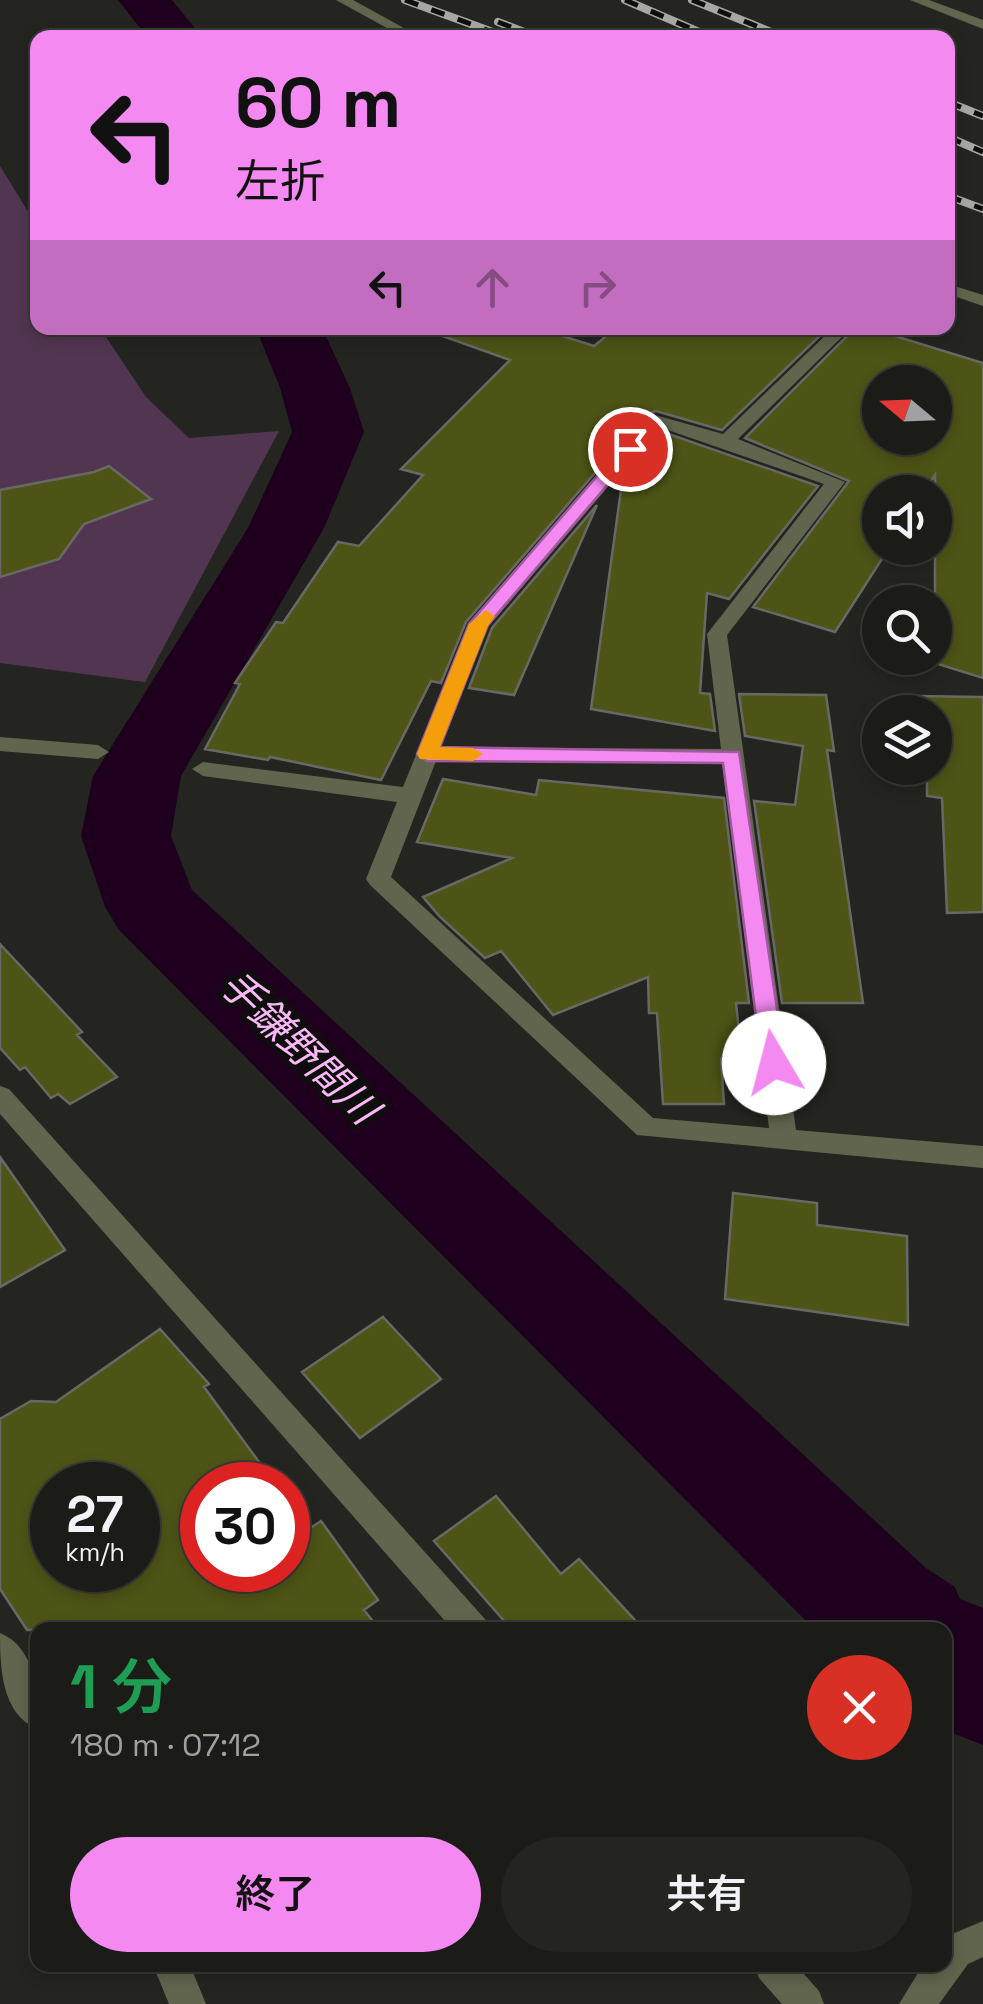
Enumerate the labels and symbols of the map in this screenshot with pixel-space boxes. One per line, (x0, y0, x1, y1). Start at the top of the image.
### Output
north arrow (862, 365, 952, 455)
pin (588, 407, 673, 492)
water label: 手鎌野間川 (209, 959, 392, 1138)
position arrow (722, 1011, 826, 1115)
speed limit sign: 30 (180, 1462, 310, 1592)

